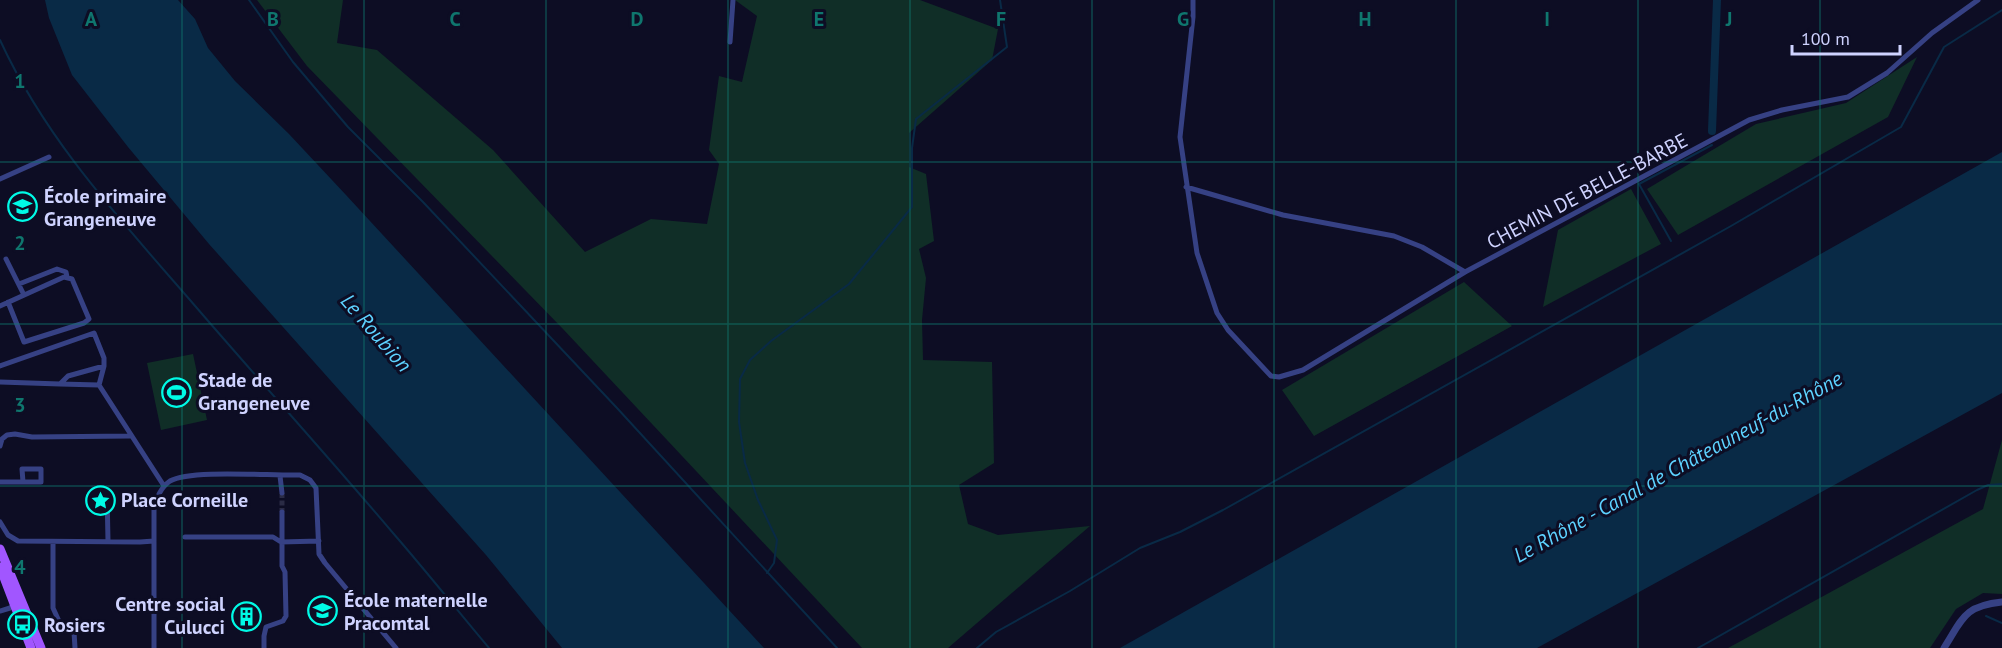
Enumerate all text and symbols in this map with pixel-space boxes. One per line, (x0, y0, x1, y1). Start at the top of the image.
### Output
text: A (85, 6, 98, 32)
text: B (267, 6, 279, 32)
text: C (449, 6, 461, 32)
text: D (631, 6, 644, 32)
text: E (814, 6, 824, 32)
text: F (996, 6, 1006, 32)
text: G (1177, 6, 1189, 32)
text: H (1358, 6, 1372, 32)
text: I (1544, 6, 1550, 32)
text: J (1725, 6, 1732, 32)
scale bar (1792, 18, 1900, 56)
text: 100 m (1801, 27, 1850, 50)
text: 1 (14, 68, 26, 94)
street label: CHEMIN DE BELLE-BARBE (1482, 127, 1692, 255)
place label: École primaire Grangeneuve (44, 183, 166, 232)
school or university icon: École primaire Grangeneuve (7, 191, 39, 223)
text: 2 (14, 230, 26, 256)
water label: Le Roubion (335, 288, 418, 377)
water label: Le Rhône - Canal de Châteauneuf-du-Rhône (1509, 365, 1847, 568)
place label: Stade de Grangeneuve (198, 367, 310, 416)
sports icon: Stade de Grangeneuve (161, 376, 193, 408)
text: 3 (14, 392, 26, 418)
place icon: Place Corneille (84, 484, 116, 516)
place label: Place Corneille (121, 487, 248, 513)
text: 4 (14, 554, 26, 580)
place label: École maternelle Pracomtal (344, 587, 488, 636)
place label: Centre social Culucci (115, 591, 225, 640)
school or university icon: École maternelle Pracomtal (307, 595, 339, 627)
building icon: Centre social Culucci (230, 600, 262, 632)
bus stop icon: Rosiers (7, 609, 39, 641)
place label: Rosiers (44, 612, 105, 638)

